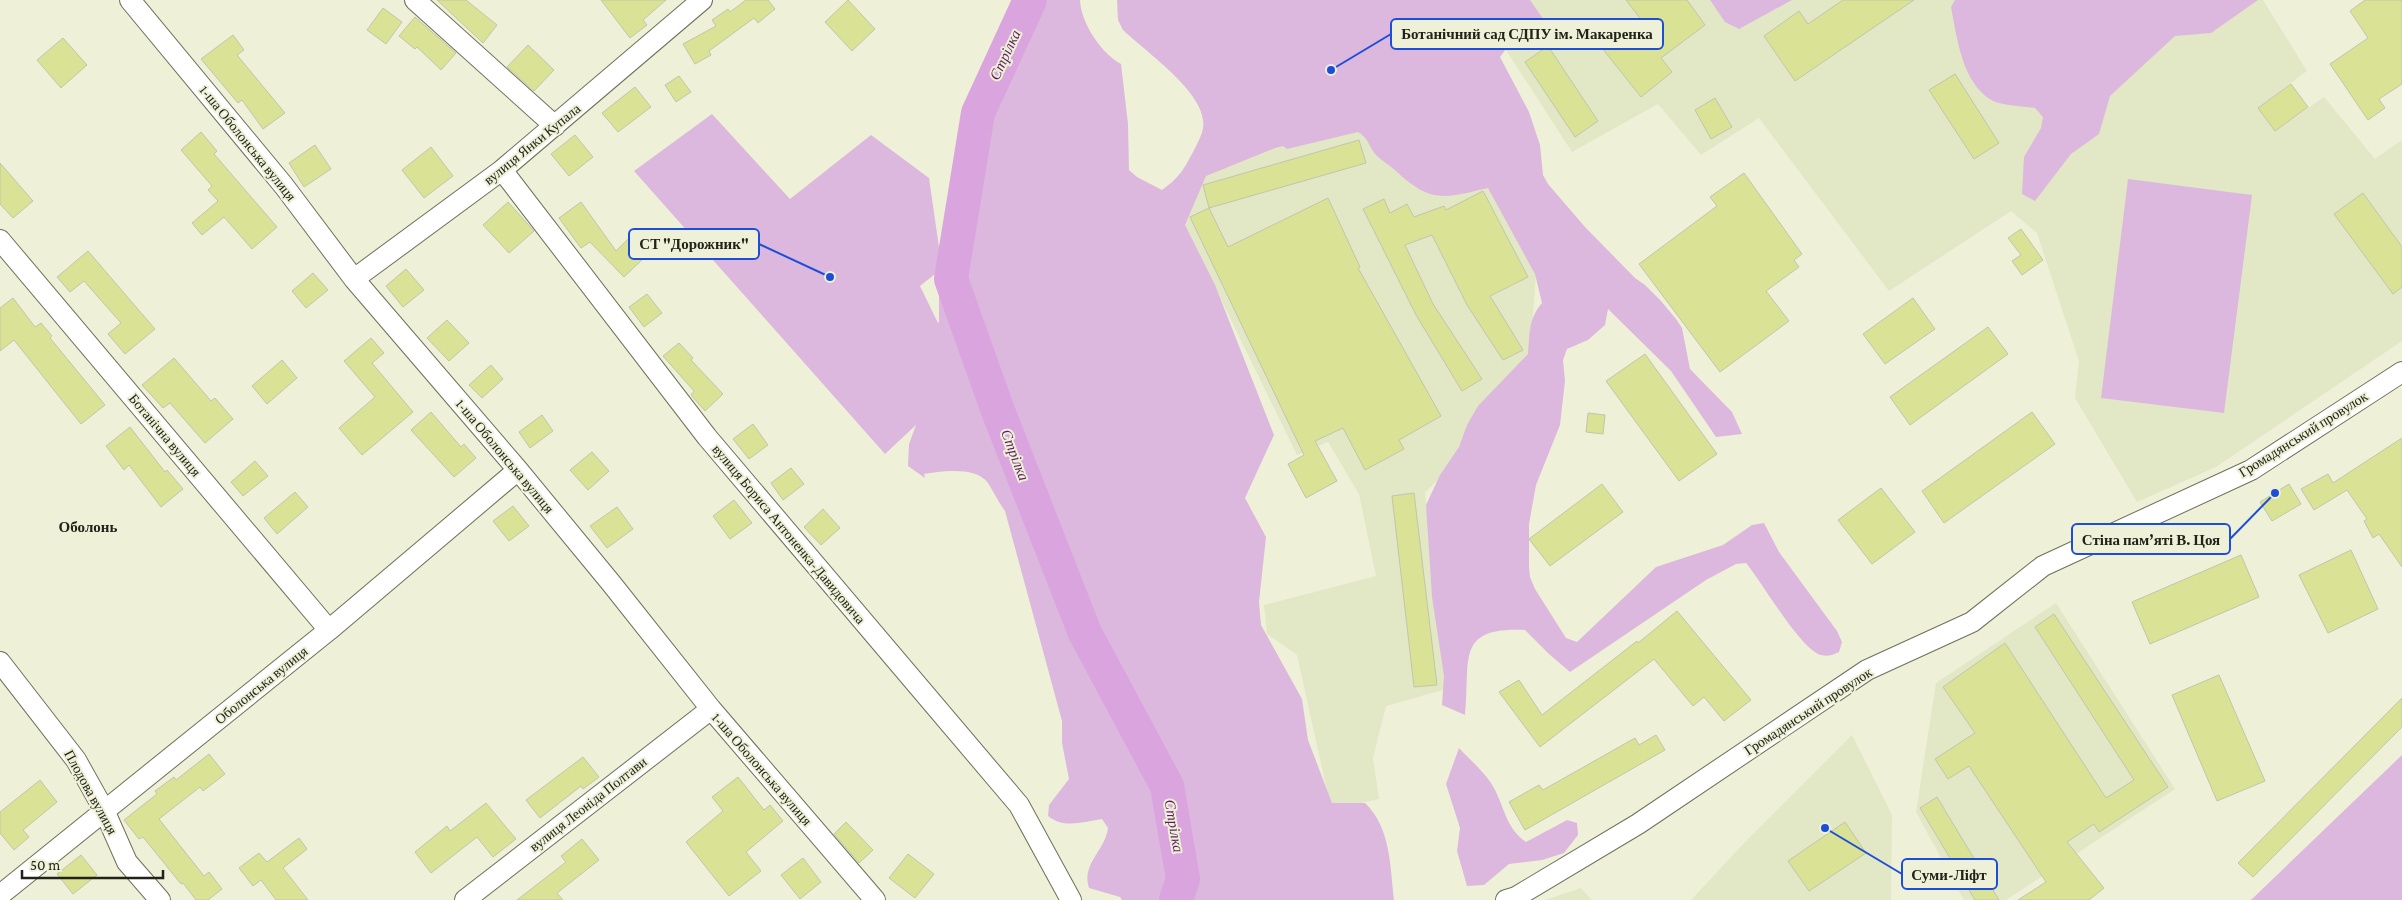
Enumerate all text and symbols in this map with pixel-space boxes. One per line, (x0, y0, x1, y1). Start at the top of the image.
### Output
callout: Ботанічний сад СДПУ ім. Макаренка (1391, 19, 1663, 49)
text: Ботанічний сад СДПУ ім. Макаренка (1401, 26, 1653, 42)
water label: Стрілка (986, 27, 1024, 83)
street label: 1-ша Оболонська вулиця (197, 82, 300, 204)
street label: вулиця Янки Купала (480, 100, 584, 188)
callout: СТ "Дорожник" (629, 229, 759, 259)
text: СТ "Дорожник" (639, 236, 749, 252)
street label: Громадянський провулок (2236, 388, 2370, 480)
street label: Ботанічна вулиця (126, 390, 205, 480)
street label: 1-ша Оболонська вулиця (453, 396, 558, 517)
water label: Стрілка (998, 427, 1032, 483)
street label: вулиця Бориса Антоненка-Давидовича (709, 441, 869, 628)
district label: Оболонь (59, 519, 117, 535)
callout: Стіна пам’яті В. Цоя (2072, 524, 2230, 554)
text: Стіна пам’яті В. Цоя (2082, 532, 2220, 548)
street label: Оболонська вулиця (211, 642, 311, 727)
street label: Громадянський провулок (1741, 664, 1875, 758)
street label: 1-ша Оболонська вулиця (709, 709, 816, 829)
street label: Плодова вулиця (61, 747, 121, 837)
street label: вулиця Леоніда Полтави (526, 753, 650, 855)
water label: Стрілка (1161, 798, 1187, 854)
scale bar (22, 848, 164, 880)
text: 50 m (30, 857, 60, 873)
callout: Суми-Ліфт (1902, 859, 1997, 889)
text: Суми-Ліфт (1911, 867, 1987, 883)

